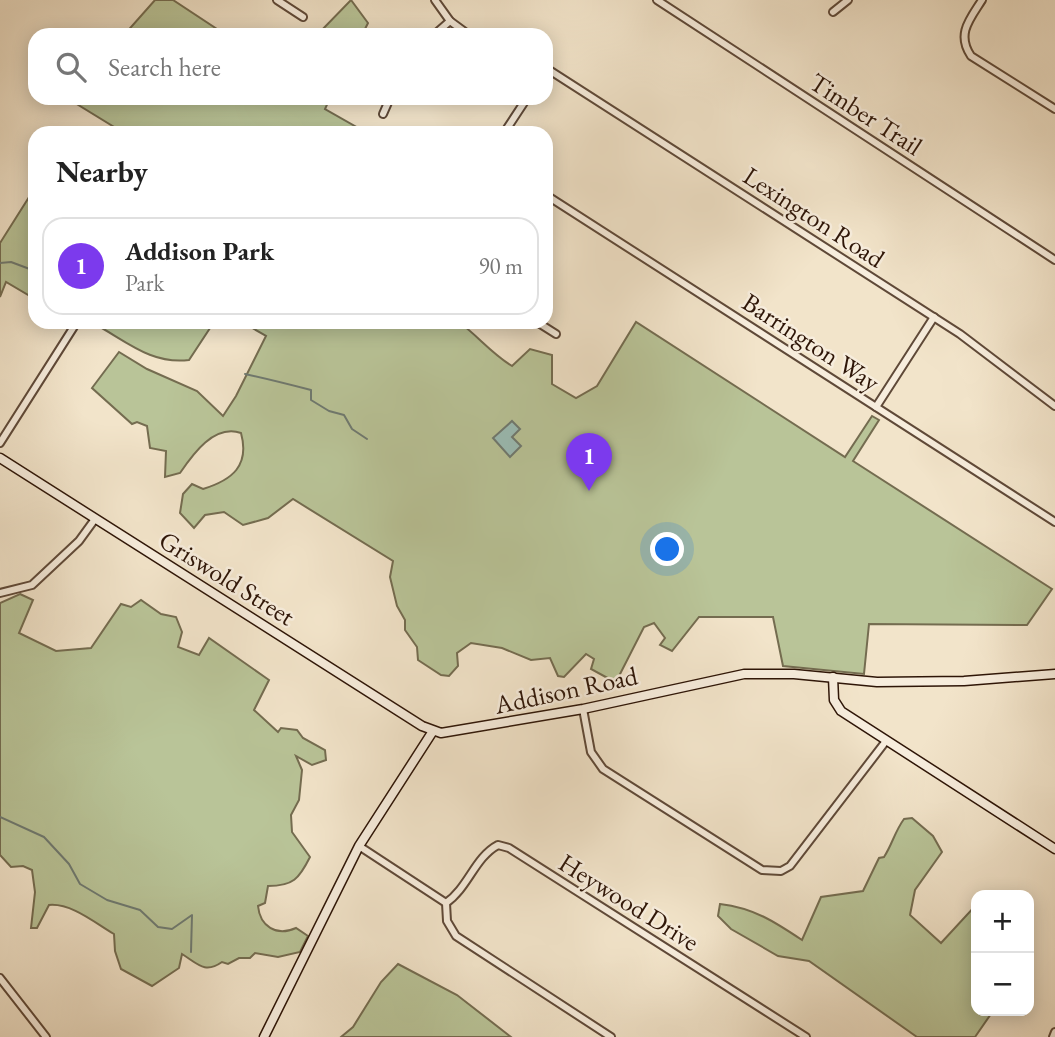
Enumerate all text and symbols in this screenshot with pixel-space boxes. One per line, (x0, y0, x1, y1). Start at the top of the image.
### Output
search box (28, 28, 553, 105)
icon: search (52, 48, 90, 86)
text: Search here (108, 50, 221, 84)
street label: Timber Trail (803, 65, 929, 163)
text: Nearby (56, 152, 148, 191)
street label: Lexington Road (737, 159, 892, 276)
text: Addison Park (125, 234, 274, 268)
text: 1 (75, 251, 87, 281)
text: 90 m (478, 251, 523, 281)
text: Park (125, 268, 164, 298)
street label: Barrington Way (736, 285, 887, 399)
pin: 1 (566, 433, 612, 491)
street label: Griswold Street (153, 523, 301, 633)
your location (650, 532, 684, 566)
street label: Addison Road (490, 658, 641, 722)
street label: Heywood Drive (552, 845, 706, 959)
map controls (971, 890, 1034, 1016)
button: + (971, 890, 1034, 953)
button: − (971, 953, 1034, 1016)

